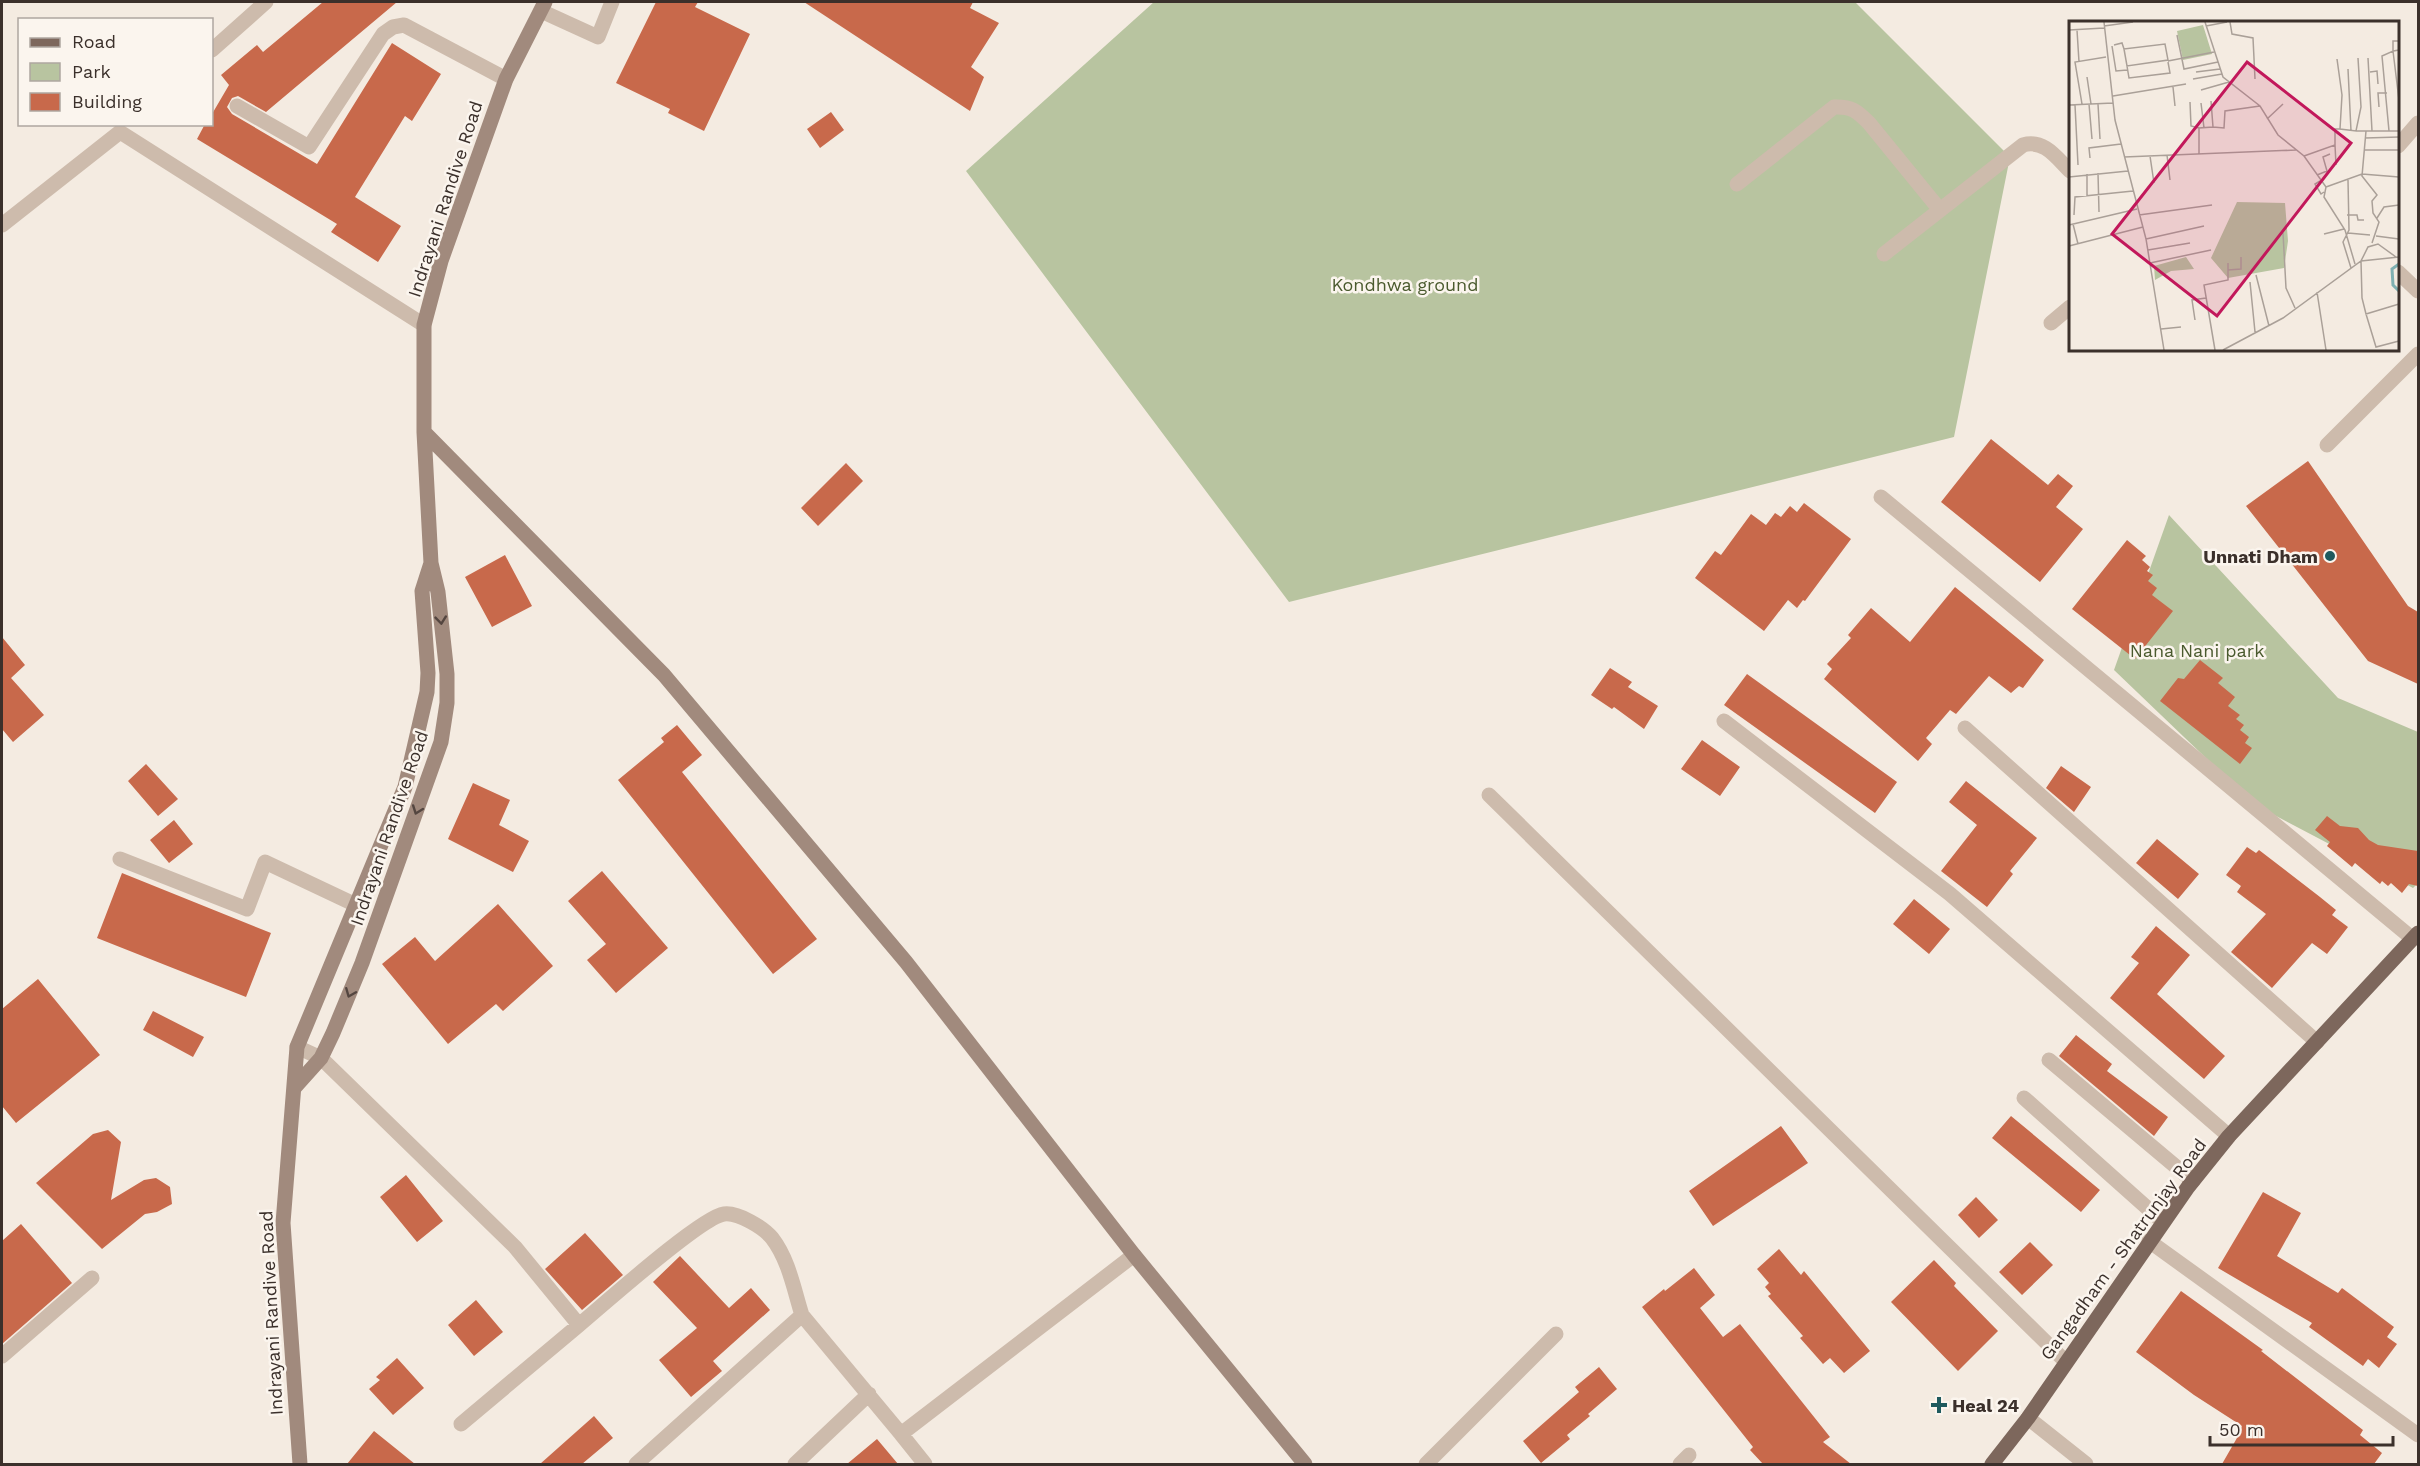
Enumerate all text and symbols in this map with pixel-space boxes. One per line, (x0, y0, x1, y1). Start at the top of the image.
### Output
legend (18, 18, 213, 126)
inset map (2069, 21, 2399, 351)
text: Road (72, 31, 116, 52)
text: Park (72, 61, 111, 82)
text: Building (72, 91, 142, 112)
street label: Indrayani Randive Road (403, 98, 487, 300)
park label: Kondhwa ground (1331, 274, 1479, 295)
place label: Unnati Dham (2203, 546, 2318, 567)
marker: Unnati Dham (2323, 549, 2337, 563)
one-way arrow (435, 616, 447, 625)
park label: Nana Nani park (2130, 640, 2264, 661)
street label: Indrayani Randive Road (346, 728, 432, 928)
one-way arrow (412, 804, 425, 815)
one-way arrow (345, 987, 357, 998)
street label: Gangadham - Shatrunjay Road (2036, 1134, 2210, 1364)
street label: Indrayani Randive Road (255, 1210, 287, 1416)
place label: Heal 24 (1952, 1395, 2019, 1416)
marker: Heal 24 (1930, 1396, 1948, 1414)
scale bar (2210, 1409, 2393, 1447)
text: 50 m (2219, 1419, 2264, 1440)

